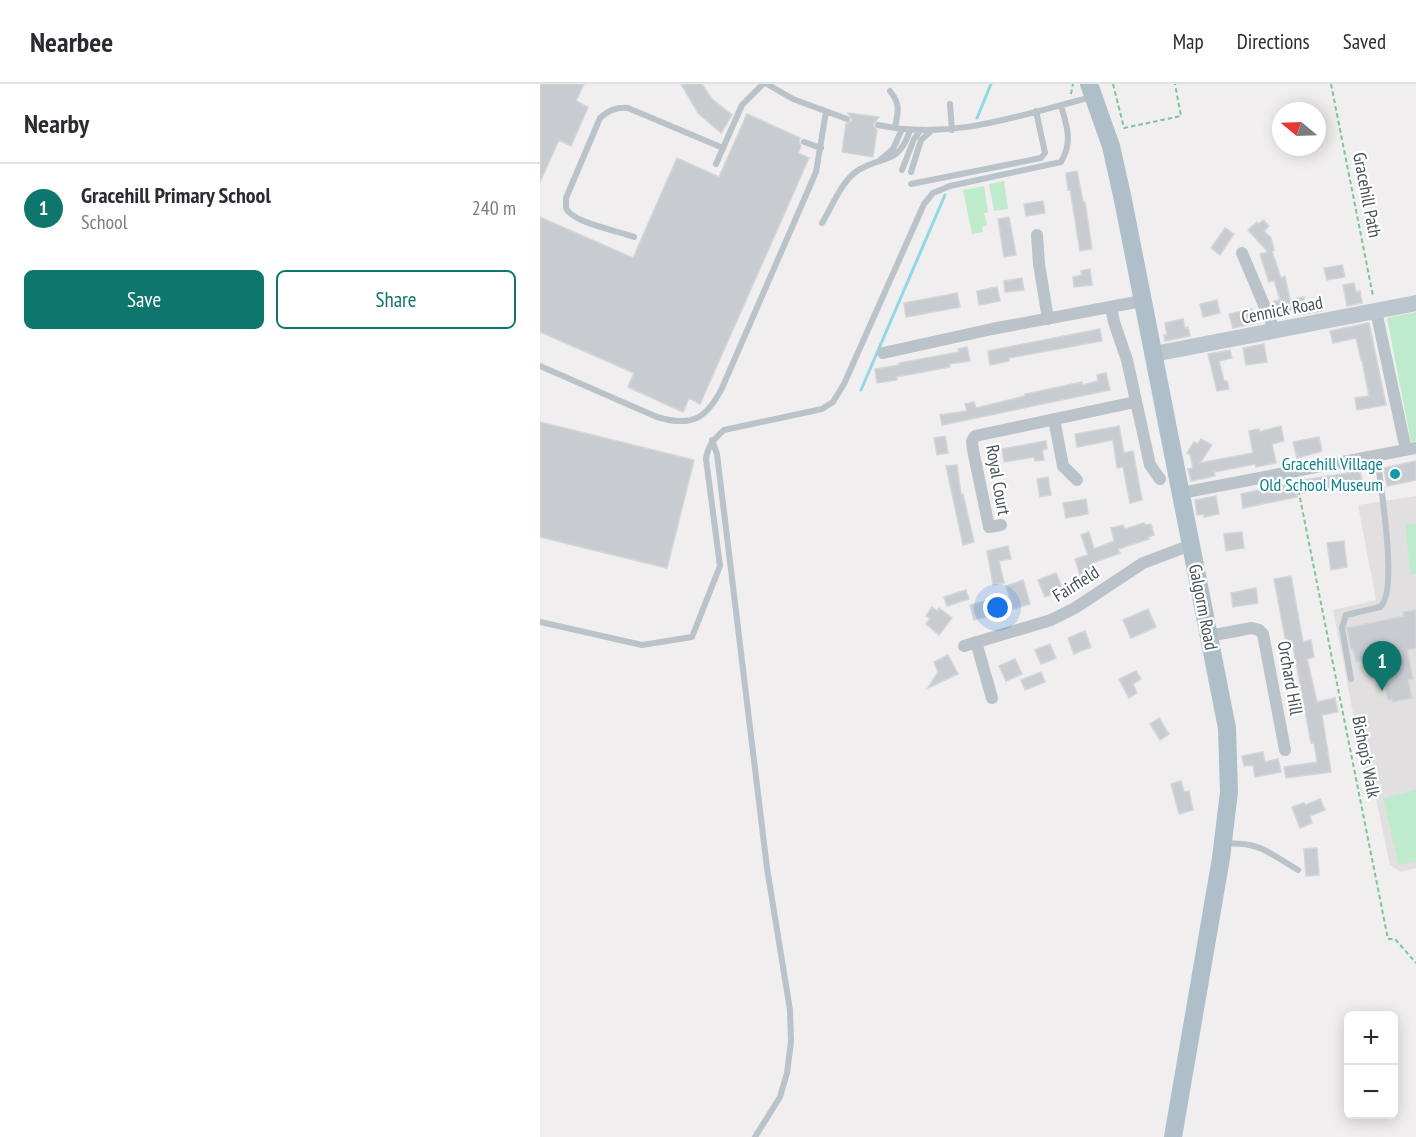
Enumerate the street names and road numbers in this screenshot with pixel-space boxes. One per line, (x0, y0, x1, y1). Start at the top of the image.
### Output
street label: Gracehill Path (1348, 150, 1387, 239)
street label: Cennick Road (1239, 290, 1325, 329)
street label: Royal Court (981, 443, 1016, 517)
street label: Fairfield (1048, 560, 1103, 607)
street label: Galgorm Road (1184, 562, 1223, 652)
street label: Orchard Hill (1273, 639, 1308, 718)
street label: Bishop's Walk (1347, 714, 1386, 800)

